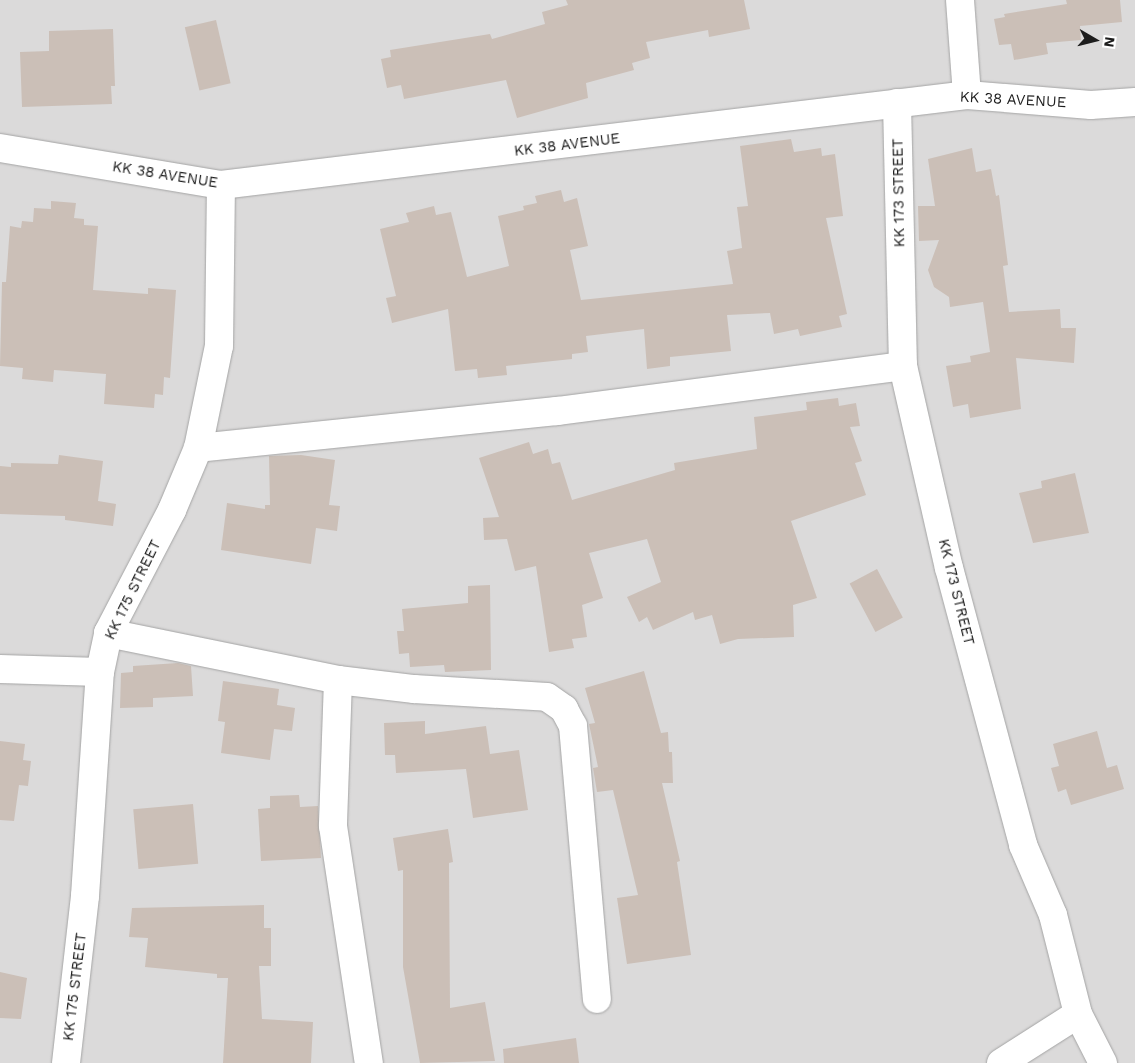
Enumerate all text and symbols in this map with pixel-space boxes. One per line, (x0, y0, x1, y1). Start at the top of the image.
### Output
north arrow (1070, 15, 1120, 65)
text: N (1101, 36, 1118, 48)
street label: KK 38 AVENUE (959, 88, 1067, 112)
street label: KK 38 AVENUE (513, 130, 621, 160)
street label: KK 173 STREET (889, 138, 909, 248)
street label: KK 38 AVENUE (111, 158, 219, 192)
street label: KK 175 STREET (101, 537, 165, 643)
street label: KK 173 STREET (934, 537, 978, 647)
street label: KK 175 STREET (59, 932, 91, 1042)

